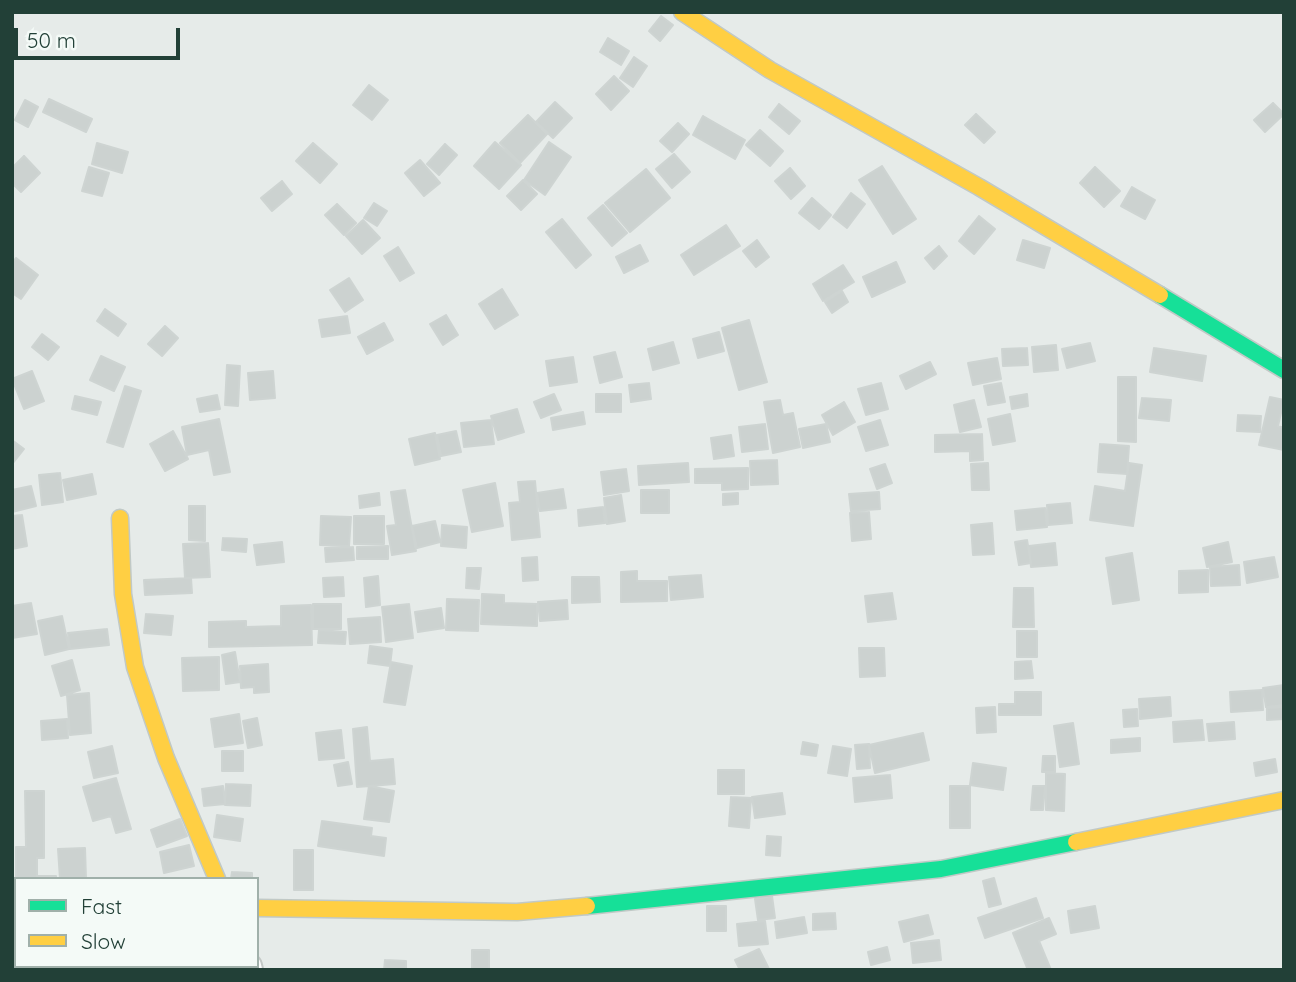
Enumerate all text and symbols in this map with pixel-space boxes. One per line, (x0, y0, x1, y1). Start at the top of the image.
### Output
scale bar (18, 14, 184, 58)
text: 50 m (27, 27, 76, 53)
legend (14, 877, 259, 968)
text: Fast (81, 893, 122, 919)
text: Slow (81, 928, 126, 954)

